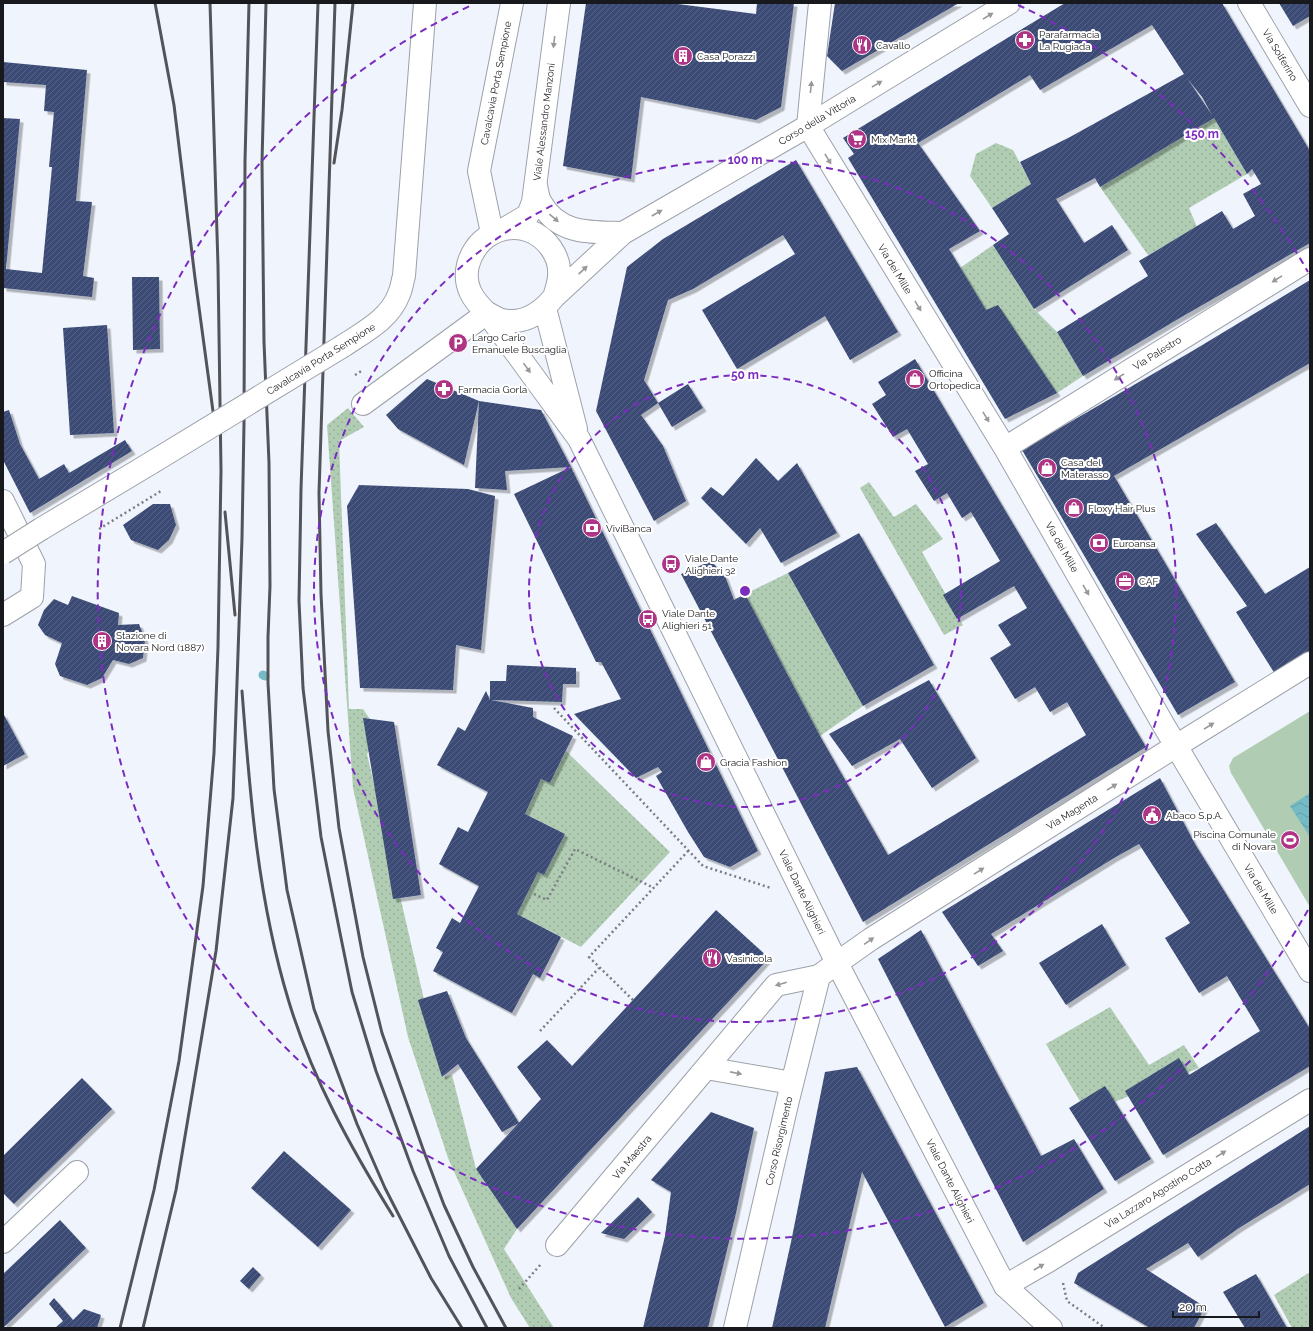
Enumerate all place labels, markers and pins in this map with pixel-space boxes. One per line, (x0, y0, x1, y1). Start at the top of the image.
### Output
pharmacy icon: Parafarmacia La Rugiada (1014, 29, 1036, 51)
place label: Parafarmacia La Rugiada (1039, 29, 1100, 52)
restaurant icon: Cavallo (851, 34, 873, 56)
place label: Cavallo (876, 40, 910, 51)
building icon: Casa Porazzi (672, 45, 694, 67)
place label: Casa Porazzi (697, 51, 755, 62)
supermarket icon: Mix Markt (846, 128, 868, 150)
place label: Mix Markt (871, 134, 917, 145)
parking icon: Largo Carlo Emanuele Buscaglia (447, 332, 469, 354)
place label: Largo Carlo Emanuele Buscaglia (472, 332, 566, 355)
shop icon: Officina Ortopedica (904, 368, 926, 390)
place label: Officina Ortopedica (929, 368, 981, 391)
pharmacy icon: Farmacia Gorla (433, 378, 455, 400)
place label: Farmacia Gorla (458, 384, 527, 395)
shop icon: Casa del Materasso (1036, 457, 1058, 479)
place label: Casa del Materasso (1061, 457, 1109, 480)
shop icon: Floxy Hair Plus (1063, 497, 1085, 519)
place label: Floxy Hair Plus (1088, 503, 1156, 514)
bank icon: ViviBanca (581, 517, 603, 539)
place label: ViviBanca (606, 523, 651, 534)
bank icon: Euroansa (1088, 532, 1110, 554)
place label: Euroansa (1113, 538, 1156, 549)
bus stop icon: Viale Dante Alighieri 32 (660, 553, 682, 575)
place label: Viale Dante Alighieri 32 (685, 553, 738, 576)
office icon: CAF (1114, 570, 1136, 592)
place label: CAF (1139, 576, 1159, 587)
centre of rings (738, 584, 752, 598)
bus stop icon: Viale Dante Alighieri 51 (637, 608, 659, 630)
place label: Viale Dante Alighieri 51 (662, 608, 715, 631)
building icon: Stazione di Novara Nord (1887) (91, 630, 113, 652)
place label: Stazione di Novara Nord (1887) (116, 630, 204, 653)
shop icon: Gracia Fashion (695, 751, 717, 773)
place label: Gracia Fashion (720, 757, 787, 768)
public building icon: Abaco S.p.A. (1141, 804, 1163, 826)
place label: Abaco S.p.A. (1166, 810, 1223, 821)
place label: Piscina Comunale di Novara (1193, 829, 1276, 852)
sports icon: Piscina Comunale di Novara (1279, 829, 1301, 851)
restaurant icon: Vasinicola (701, 947, 723, 969)
place label: Vasinicola (726, 953, 772, 964)

